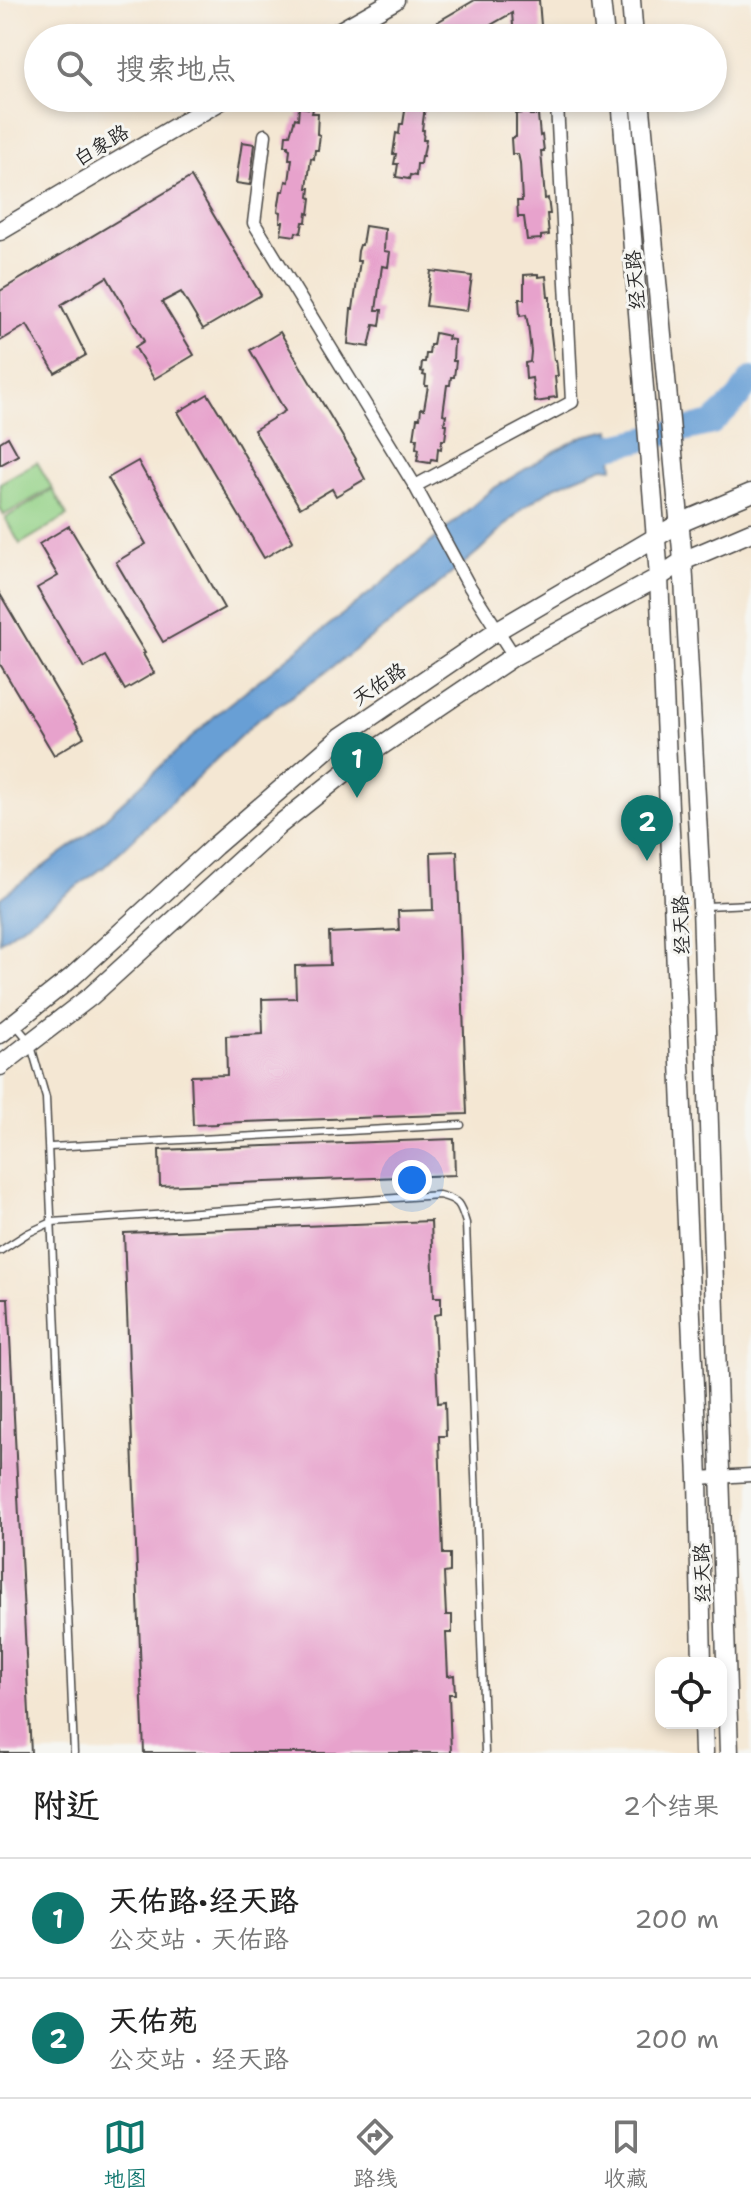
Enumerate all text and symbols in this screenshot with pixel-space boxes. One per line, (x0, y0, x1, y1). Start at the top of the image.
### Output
search box (24, 24, 727, 112)
icon: search (52, 46, 96, 90)
text: 搜索地点 (116, 48, 236, 89)
street label: 白象路 (69, 118, 134, 172)
street label: 经天路 (619, 248, 651, 311)
street label: 天佑路 (347, 656, 412, 712)
pin: 1 (331, 732, 383, 798)
pin: 2 (621, 795, 673, 861)
street label: 经天路 (667, 894, 695, 955)
your location (392, 1160, 432, 1200)
street label: 经天路 (688, 1542, 716, 1603)
map controls (655, 1657, 727, 1729)
button: locate (655, 1657, 727, 1729)
text: 附近 (32, 1782, 100, 1828)
text: 2个结果 (623, 1788, 719, 1823)
text: 天佑路·经天路 (108, 1880, 298, 1921)
text: 1 (52, 1901, 64, 1936)
text: 200 m (634, 1901, 719, 1936)
text: 公交站 · 天佑路 (108, 1921, 289, 1956)
text: 天佑苑 (108, 2000, 198, 2041)
text: 2 (49, 2021, 67, 2056)
text: 200 m (634, 2021, 719, 2056)
text: 公交站 · 经天路 (108, 2041, 289, 2076)
tab: 地图 (103, 2115, 147, 2193)
tab: 路线 (353, 2115, 398, 2193)
tab: 收藏 (604, 2115, 648, 2193)

